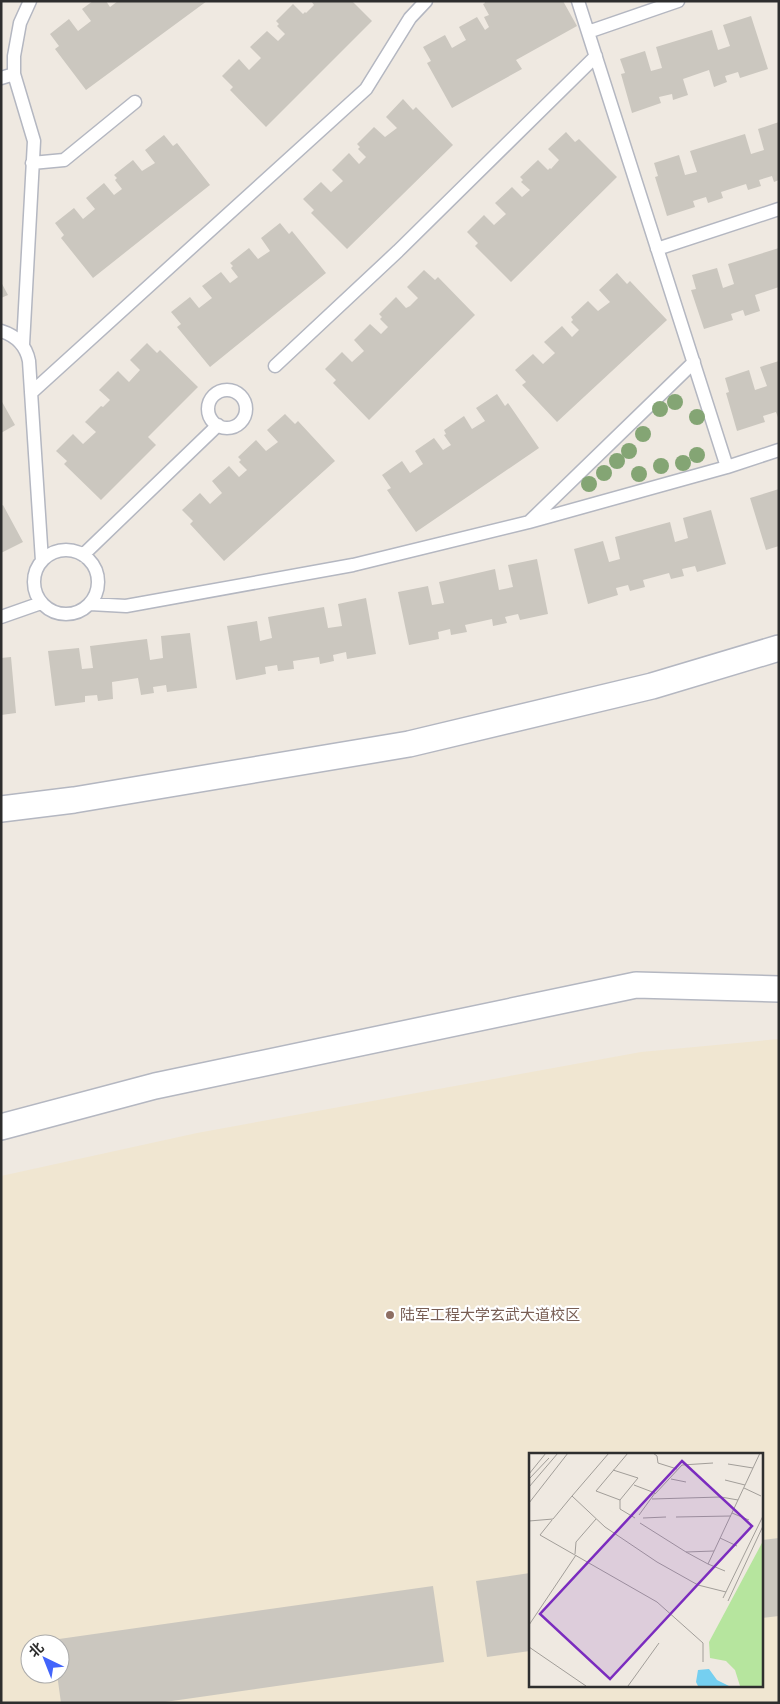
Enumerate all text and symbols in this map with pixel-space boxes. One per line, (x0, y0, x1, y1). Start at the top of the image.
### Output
place label: 陆军工程大学玄武大道校区 (400, 1305, 580, 1324)
marker: 陆军工程大学玄武大道校区 (384, 1309, 396, 1321)
inset map (529, 1453, 762, 1686)
north arrow (20, 1634, 70, 1684)
text: 北 (25, 1638, 47, 1661)

